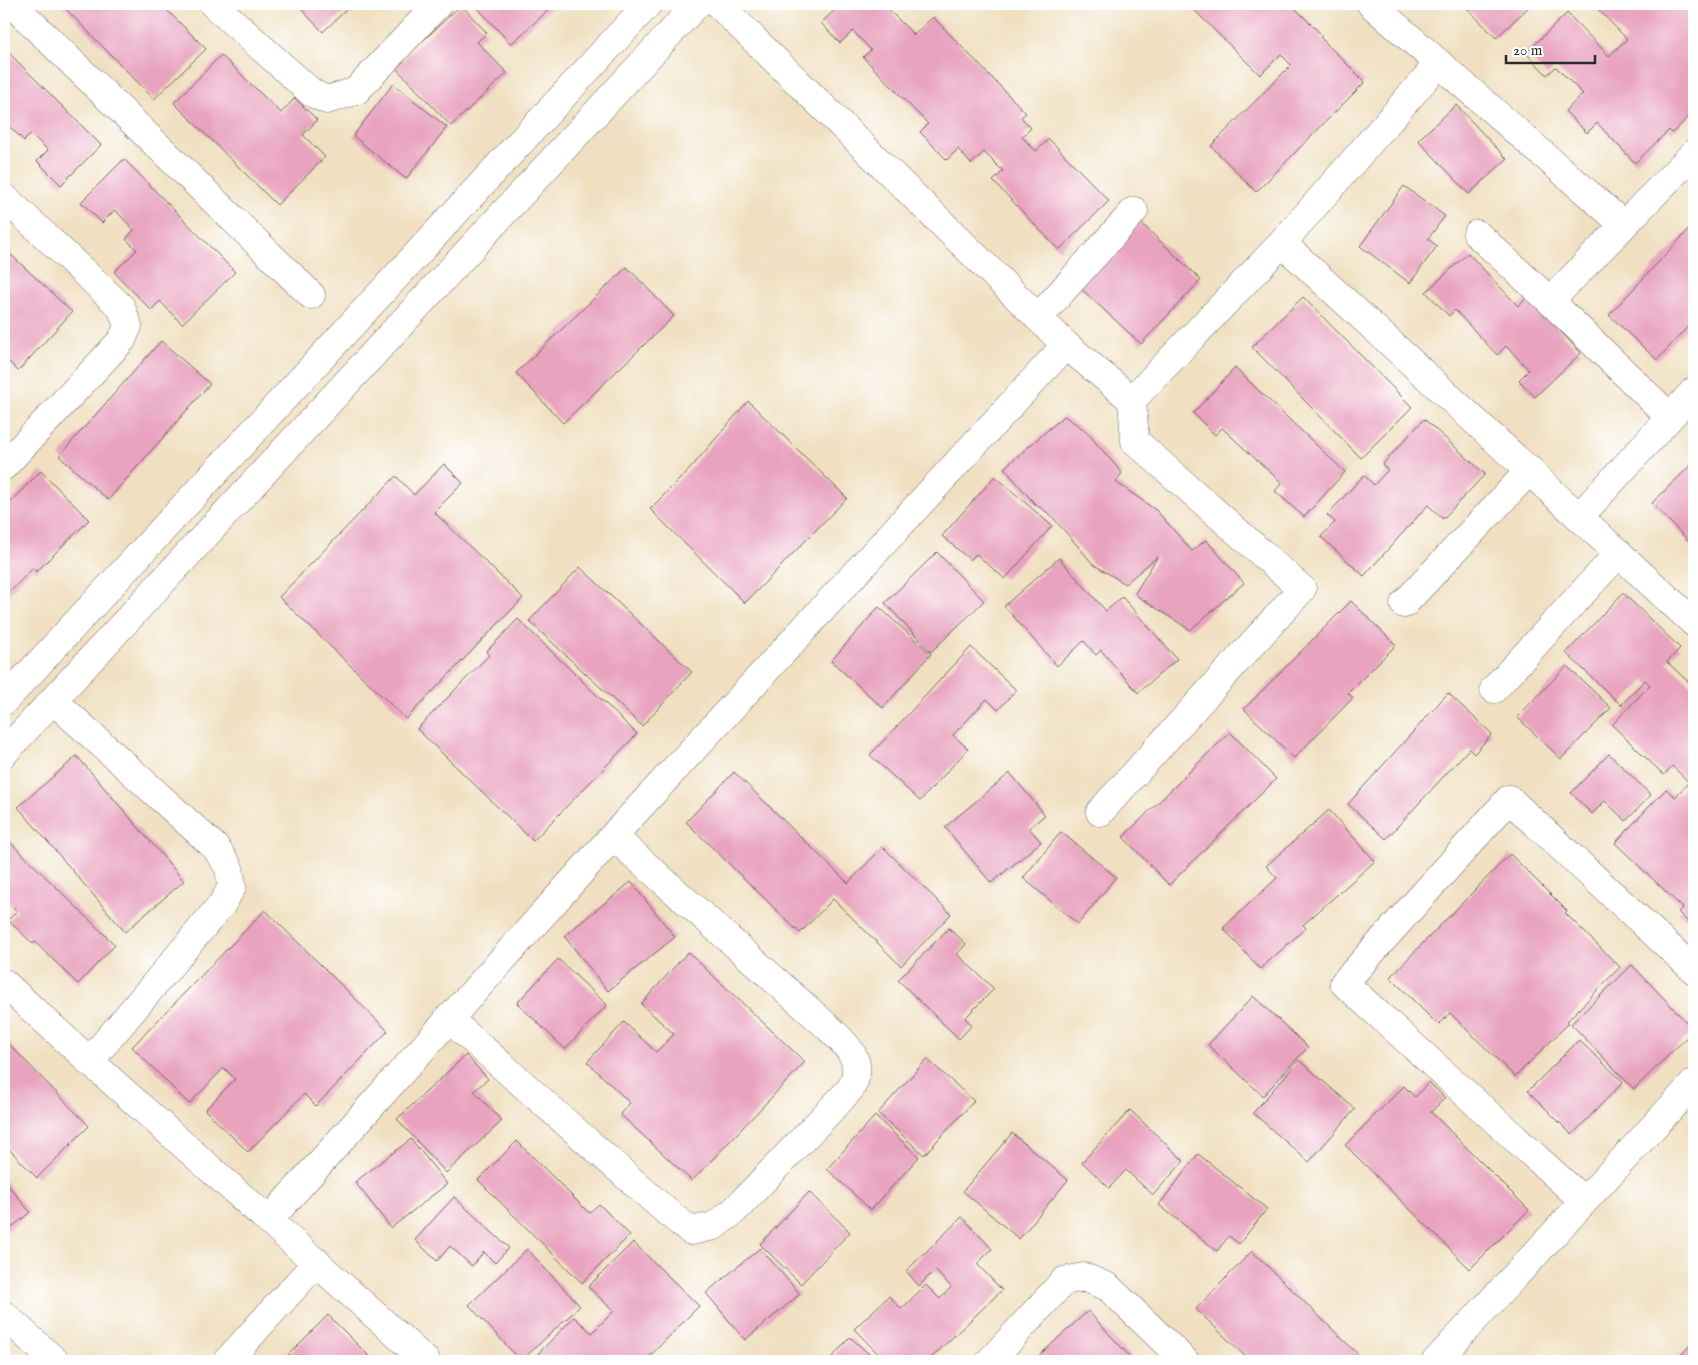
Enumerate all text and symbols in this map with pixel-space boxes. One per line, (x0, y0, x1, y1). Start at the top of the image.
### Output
scale bar (1506, 32, 1594, 64)
text: 20 m (1513, 41, 1543, 60)

